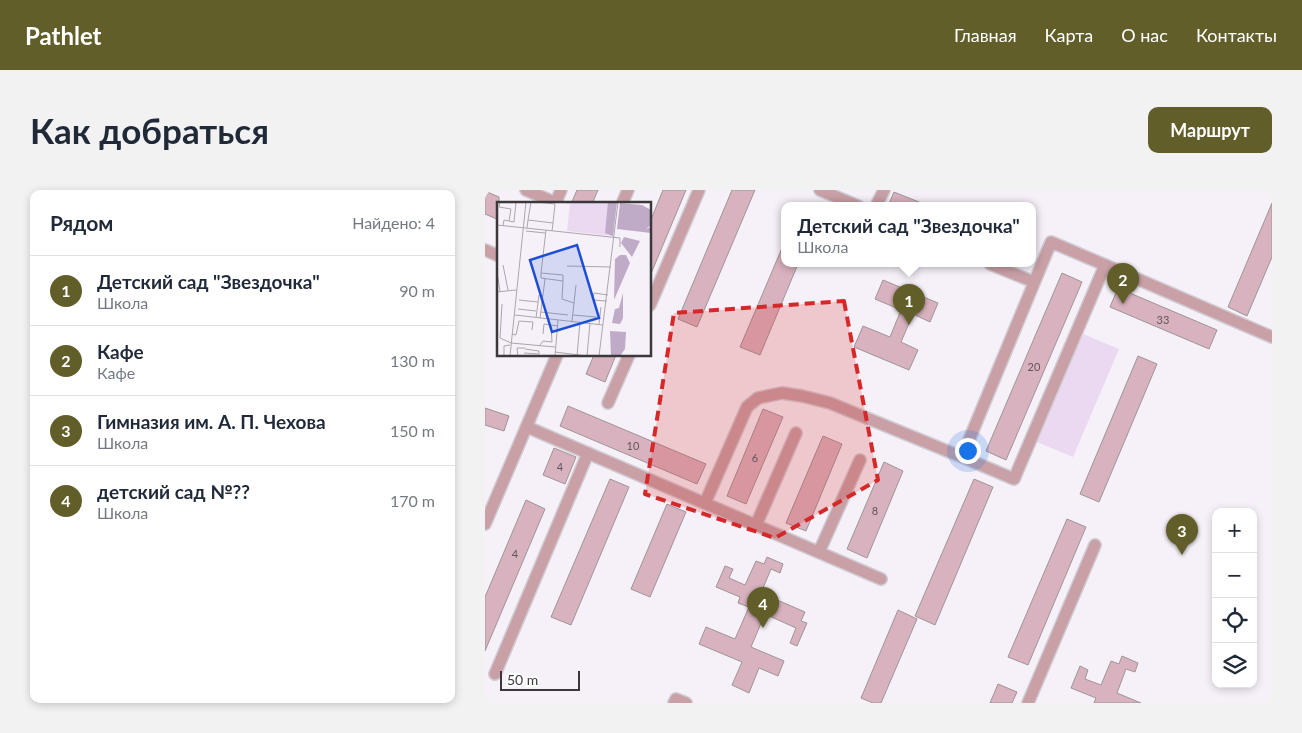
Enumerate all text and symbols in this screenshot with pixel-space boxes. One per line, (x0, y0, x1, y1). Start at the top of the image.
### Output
text: Pathlet (25, 21, 102, 50)
text: Главная (954, 24, 1017, 46)
text: Карта (1045, 24, 1093, 46)
text: О нас (1121, 24, 1168, 46)
text: Контакты (1196, 24, 1277, 46)
button: Маршрут (1148, 107, 1272, 153)
text: Как добраться (30, 109, 269, 151)
inset map (497, 202, 651, 356)
popup (781, 202, 1036, 267)
text: Рядом (50, 210, 113, 235)
text: Найдено: 4 (352, 213, 435, 232)
text: Детский сад "Звездочка" (797, 214, 1020, 237)
text: Школа (797, 237, 848, 256)
pin: 2 (1107, 263, 1139, 304)
text: Детский сад "Звездочка" (97, 270, 320, 293)
text: 1 (61, 281, 71, 300)
text: 90 m (399, 281, 435, 300)
pin: 1 (893, 284, 925, 325)
text: Школа (97, 293, 148, 312)
house number: 33 (1157, 313, 1169, 326)
text: Кафе (97, 340, 144, 363)
text: 2 (61, 351, 71, 370)
text: 130 m (390, 351, 435, 370)
house number: 20 (1028, 360, 1041, 373)
text: Кафе (97, 363, 135, 382)
text: Гимназия им. А. П. Чехова (97, 410, 326, 433)
text: 3 (61, 421, 71, 440)
text: 150 m (390, 421, 435, 440)
text: Школа (97, 433, 148, 452)
your location (955, 438, 981, 464)
house number: 10 (627, 439, 640, 452)
house number: 6 (752, 451, 758, 464)
house number: 4 (557, 460, 564, 473)
text: детский сад №?? (97, 480, 250, 503)
text: 4 (61, 491, 71, 510)
text: 170 m (390, 491, 435, 510)
text: Школа (97, 503, 148, 522)
house number: 8 (872, 504, 878, 517)
map controls (1212, 508, 1257, 688)
button: + (1212, 508, 1257, 553)
pin: 3 (1166, 514, 1198, 555)
house number: 4 (512, 547, 519, 560)
button: − (1212, 553, 1257, 598)
pin: 4 (747, 587, 779, 628)
button: locate (1212, 598, 1257, 643)
button: layers (1212, 643, 1257, 688)
scale bar (500, 668, 580, 691)
text: 50 m (507, 671, 538, 688)

